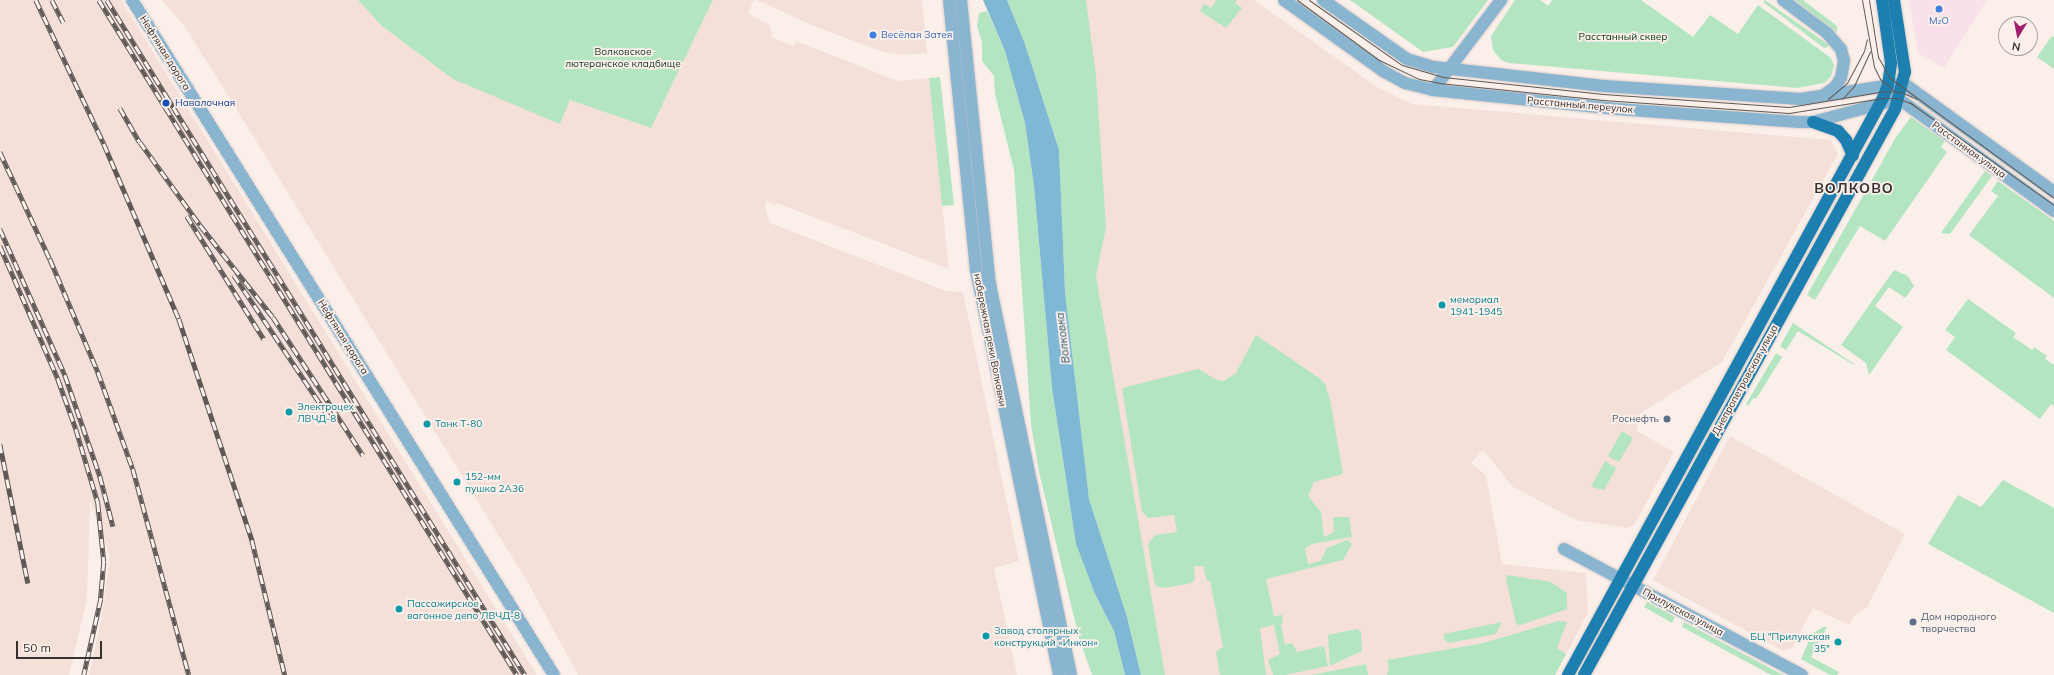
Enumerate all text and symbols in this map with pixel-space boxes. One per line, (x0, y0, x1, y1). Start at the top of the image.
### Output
marker: М₂O (1934, 4, 1944, 14)
street label: Нефтяная дорога (137, 13, 193, 93)
place label: М₂O (1929, 15, 1949, 27)
north arrow (1998, 16, 2038, 56)
place label: Весёлая Затея (881, 29, 952, 41)
marker: Весёлая Затея (868, 30, 878, 40)
park label: Расстанный сквер (1579, 31, 1667, 43)
text: N (2011, 39, 2021, 54)
park label: Волковское лютеранское кладбище (565, 45, 681, 68)
street label: Расстанный переулок (1526, 94, 1634, 116)
marker: Навалочная (160, 97, 172, 109)
place label: Навалочная (175, 97, 235, 109)
street label: Расстанная улица (1930, 119, 2008, 181)
district label: ВОЛКОВО (1814, 180, 1894, 196)
street label: набережная реки Волковки (971, 272, 1009, 408)
place label: мемориал 1941-1945 (1450, 293, 1502, 316)
street label: Нефтяная дорога (315, 297, 371, 377)
marker: мемориал 1941-1945 (1437, 300, 1447, 310)
water label: Волковка (1053, 312, 1073, 364)
street label: Днепропетровская улица (1710, 323, 1780, 437)
place label: Электроцех ЛВЧД-8 (297, 400, 354, 424)
marker: Электроцех ЛВЧД-8 (284, 407, 294, 417)
place label: Роснефть (1612, 413, 1659, 425)
marker: Роснефть (1662, 414, 1672, 424)
place label: Танк Т-80 (435, 418, 482, 430)
marker: Танк Т-80 (422, 419, 432, 429)
place label: 152-мм пушка 2А36 (465, 470, 524, 494)
marker: 152-мм пушка 2А36 (452, 477, 462, 487)
street label: Прилукская улица (1640, 586, 1726, 638)
place label: Пассажирское вагонное депо ЛВЧД-8 (407, 597, 520, 620)
marker: Пассажирское вагонное депо ЛВЧД-8 (394, 604, 404, 614)
place label: Дом народного творчества (1921, 610, 1996, 634)
marker: Дом народного творчества (1908, 617, 1918, 627)
place label: Завод столярных конструкций «Инкон» (994, 624, 1098, 648)
place label: БЦ "Прилукская 35" (1750, 630, 1830, 654)
marker: Завод столярных конструкций «Инкон» (981, 631, 991, 641)
scale bar (18, 633, 104, 659)
marker: БЦ "Прилукская 35" (1833, 637, 1843, 647)
text: 50 m (23, 640, 51, 655)

